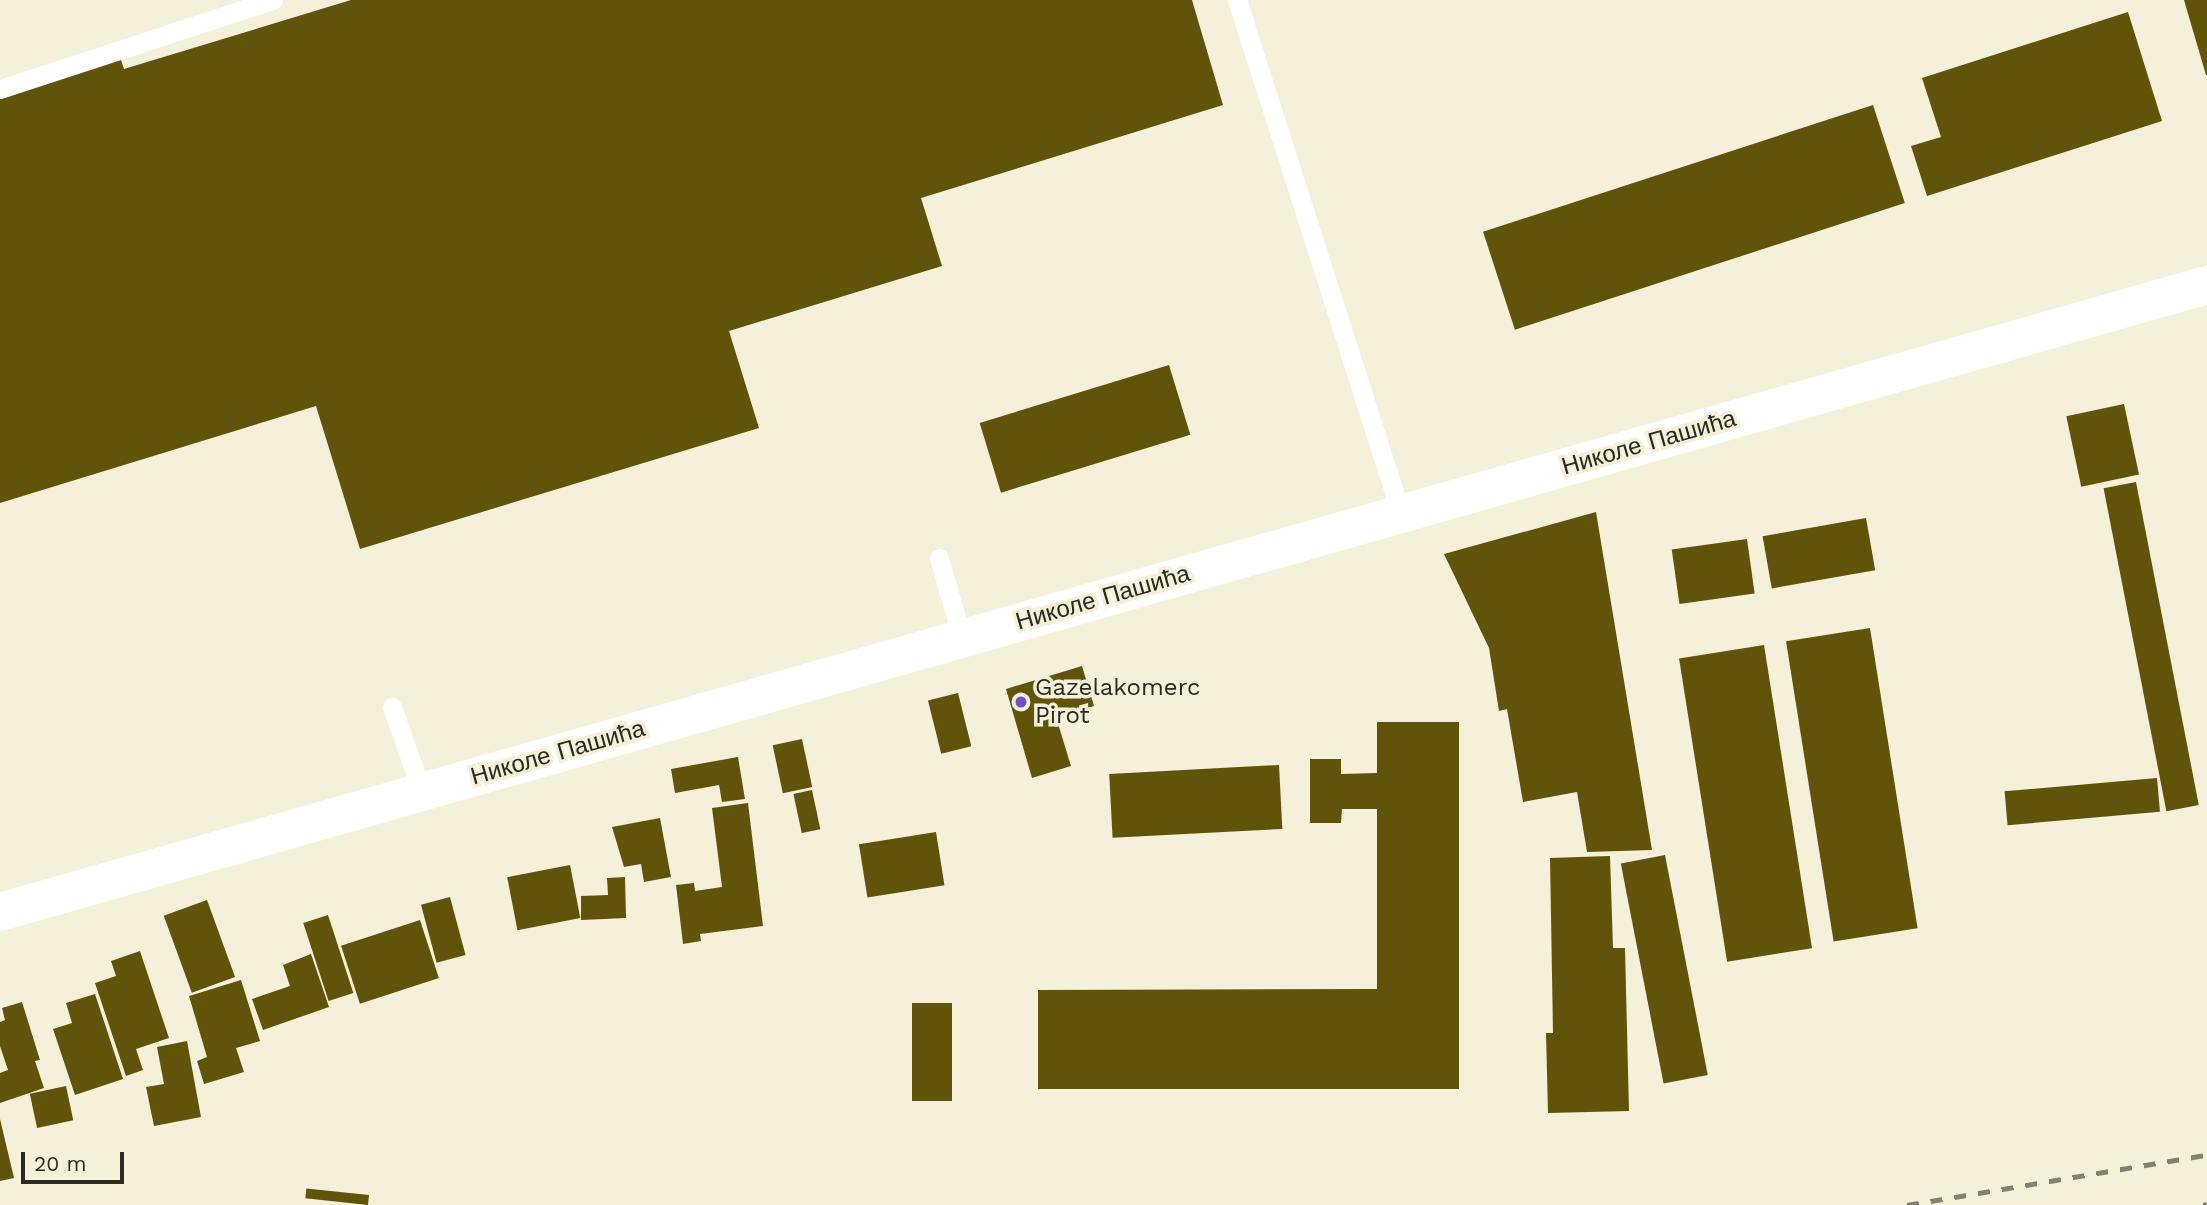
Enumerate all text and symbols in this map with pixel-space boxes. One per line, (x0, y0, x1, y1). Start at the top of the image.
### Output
street label: Николе Пашића (1559, 404, 1739, 482)
street label: Николе Пашића (1013, 559, 1193, 637)
place label: Gazelakomerc Pirot (1035, 674, 1201, 730)
marker: Gazelakomerc Pirot (1013, 694, 1029, 710)
street label: Николе Пашића (468, 714, 648, 792)
scale bar (24, 1138, 128, 1182)
text: 20 m (34, 1151, 86, 1176)

